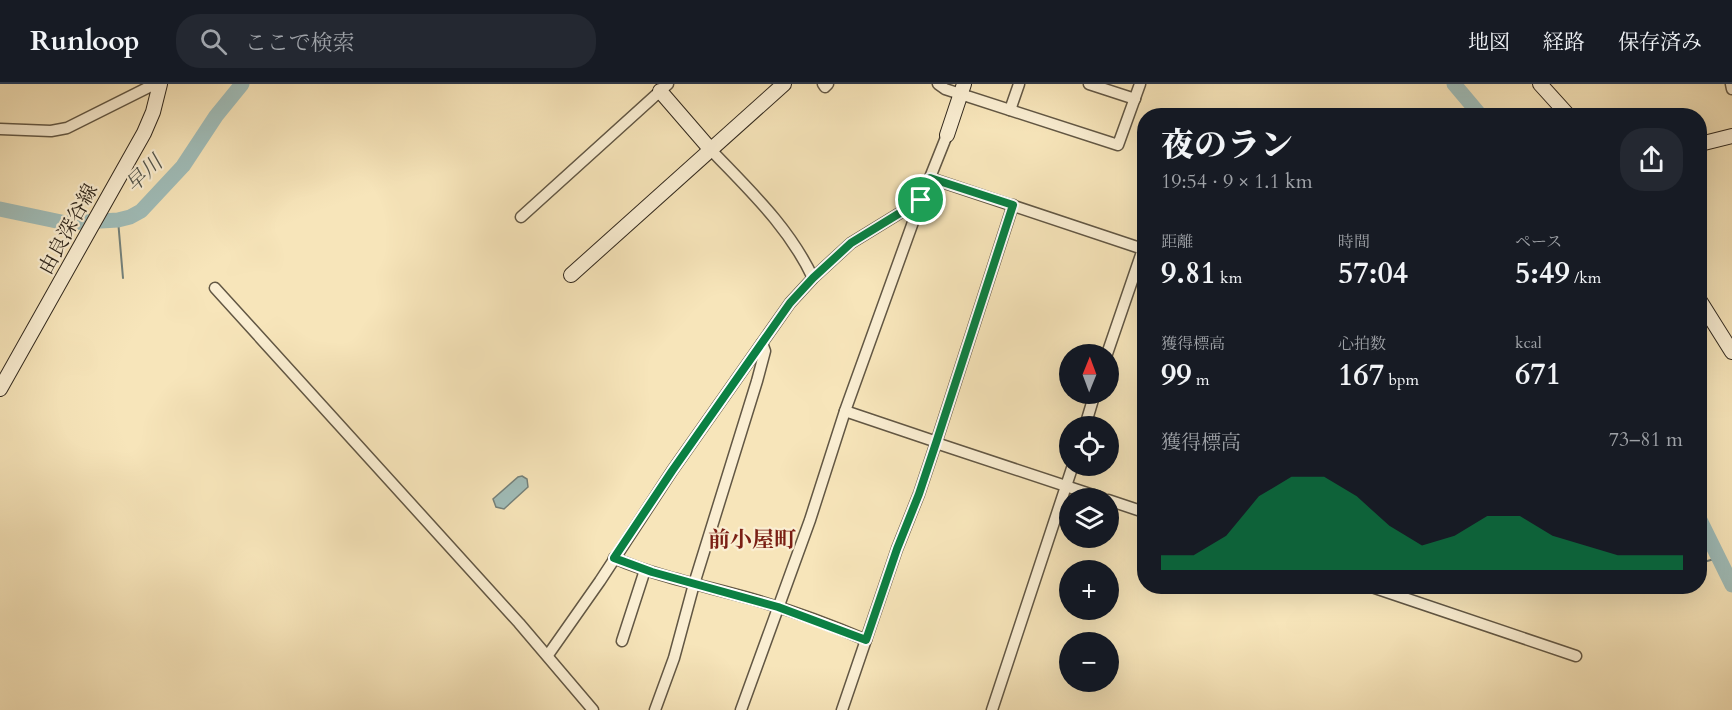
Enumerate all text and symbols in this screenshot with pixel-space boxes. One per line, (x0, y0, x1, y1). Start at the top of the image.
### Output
search box (176, 14, 596, 68)
text: Runloop (30, 22, 140, 60)
icon: search (197, 25, 230, 58)
text: ここで検索 (245, 28, 355, 58)
text: 地図 (1468, 28, 1510, 57)
text: 経路 (1543, 28, 1585, 57)
text: 保存済み (1618, 28, 1702, 57)
text: 夜のラン (1161, 123, 1293, 168)
button: share (1620, 128, 1683, 191)
water label: 早川 (119, 148, 171, 199)
text: 19:54 · 9 × 1.1 km (1161, 168, 1313, 195)
pin (895, 174, 946, 225)
street label: 由良深谷線 (32, 179, 104, 279)
icon: arrive (904, 183, 937, 216)
text: 距離 (1161, 231, 1193, 253)
text: 時間 (1338, 231, 1370, 253)
text: ペース (1515, 231, 1562, 253)
text: 9.81 (1161, 253, 1216, 294)
text: 57:04 (1338, 253, 1408, 294)
text: 5:49 (1515, 253, 1570, 294)
text: km (1216, 267, 1242, 289)
text: /km (1570, 267, 1601, 289)
text: kcal (1515, 332, 1542, 354)
text: 獲得標高 (1161, 333, 1225, 355)
text: 心拍数 (1338, 333, 1386, 355)
north arrow (1059, 344, 1119, 404)
map controls (1059, 344, 1119, 692)
text: 671 (1515, 354, 1561, 395)
text: 99 (1161, 355, 1192, 396)
text: 167 (1338, 355, 1384, 396)
text: m (1192, 369, 1210, 391)
text: bpm (1384, 369, 1419, 391)
button: locate (1059, 416, 1119, 476)
text: 73–81 m (1609, 426, 1683, 453)
text: 獲得標高 (1161, 429, 1241, 456)
button: layers (1059, 488, 1119, 548)
district label: 前小屋町 (708, 525, 796, 555)
button: + (1059, 560, 1119, 620)
button: − (1059, 632, 1119, 692)

